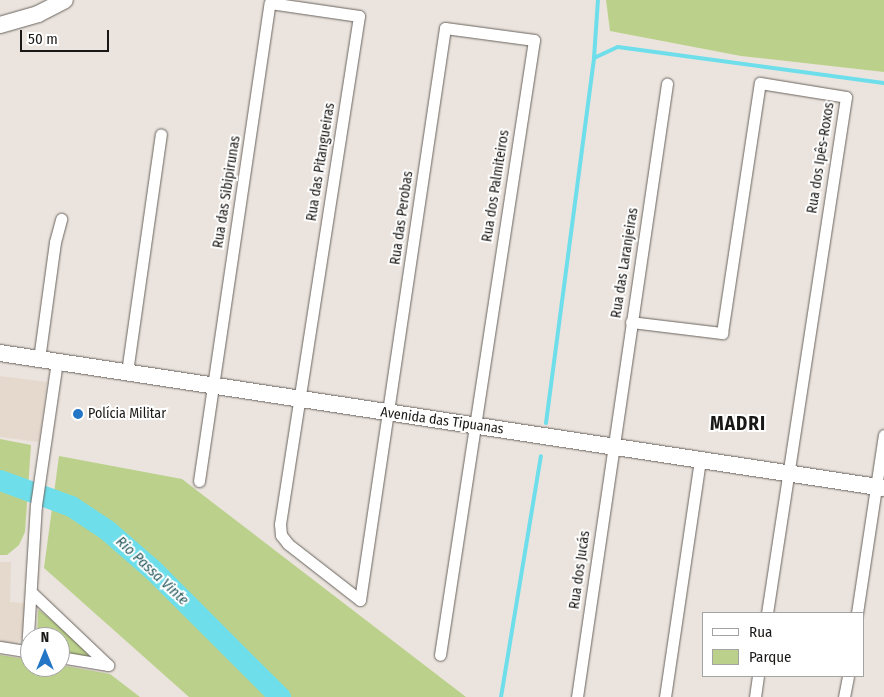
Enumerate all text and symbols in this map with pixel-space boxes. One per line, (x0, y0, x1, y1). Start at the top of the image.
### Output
scale bar (22, 20, 111, 52)
text: 50 m (28, 30, 58, 48)
street label: Rua dos Ipês-Roxos (804, 101, 838, 215)
street label: Rua das Pitangueiras (303, 102, 339, 222)
street label: Rua dos Palmiteiros (479, 129, 513, 243)
street label: Rua das Sibipirunas (210, 135, 244, 249)
street label: Rua das Perobas (387, 170, 417, 266)
street label: Rua das Laranjeiras (608, 207, 642, 319)
street label: Avenida das Tipuanas (379, 404, 505, 438)
place label: Polícia Militar (88, 406, 166, 422)
marker: Polícia Militar (72, 408, 84, 420)
district label: MADRI (709, 413, 767, 435)
street label: Rua dos Jucás (566, 530, 594, 610)
water label: Rio Passa Vinte (112, 533, 192, 609)
legend (702, 612, 864, 677)
text: Rua (749, 623, 772, 641)
north arrow (20, 627, 70, 677)
text: N (41, 629, 49, 646)
text: Parque (749, 648, 792, 666)

